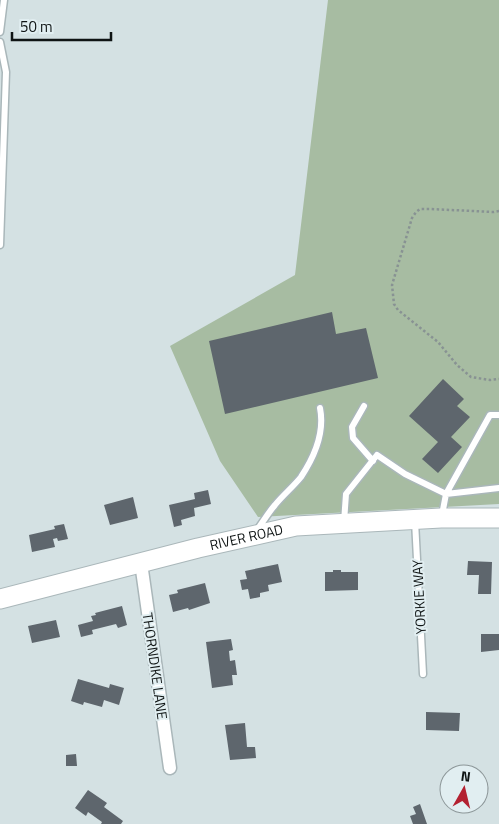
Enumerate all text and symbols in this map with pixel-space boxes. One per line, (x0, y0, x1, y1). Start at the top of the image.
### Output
scale bar (12, 10, 111, 42)
text: 50 m (20, 15, 53, 38)
street label: RIVER ROAD (207, 518, 285, 555)
street label: YORKIE WAY (406, 559, 431, 635)
street label: THORNDIKE LANE (138, 611, 173, 721)
north arrow (439, 764, 489, 814)
text: N (460, 765, 472, 787)

